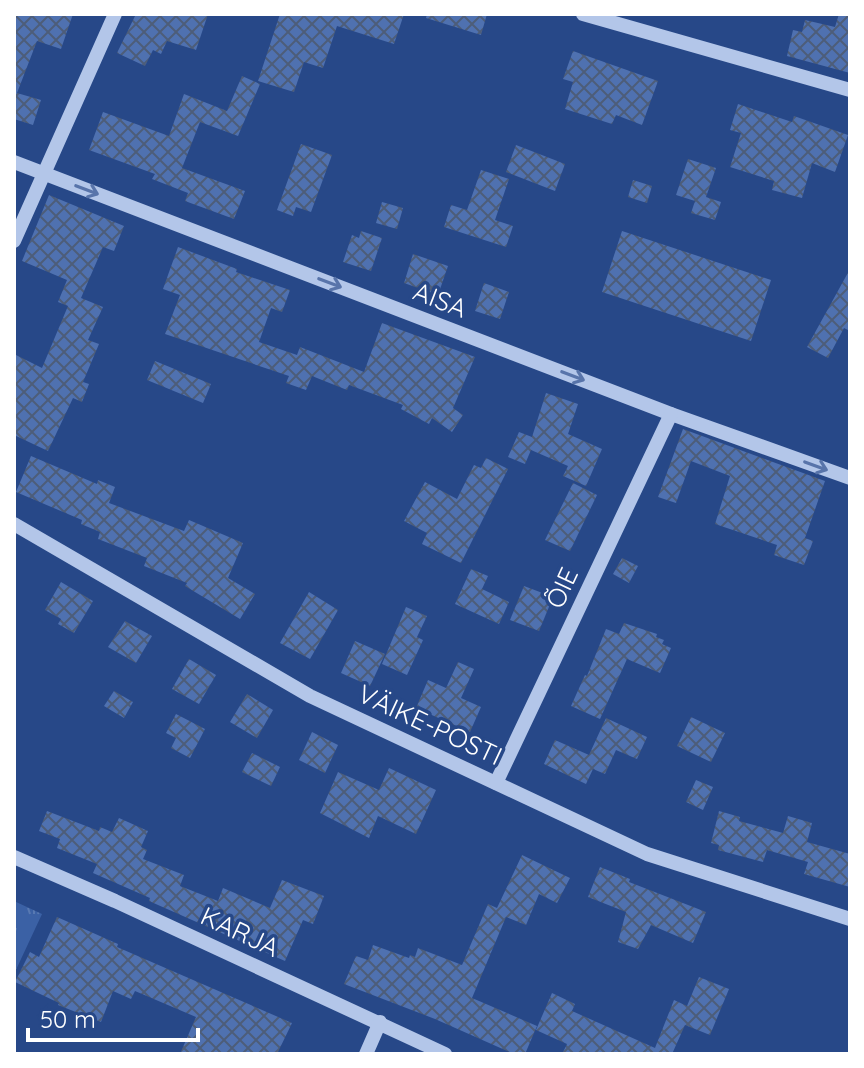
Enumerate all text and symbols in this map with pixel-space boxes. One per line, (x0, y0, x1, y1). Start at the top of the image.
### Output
one-way arrow (74, 184, 99, 198)
street label: AISA (409, 274, 472, 325)
one-way arrow (317, 277, 342, 291)
one-way arrow (560, 370, 584, 384)
one-way arrow (804, 460, 828, 474)
street label: ÕIE (538, 562, 585, 613)
street label: VÄIKE-POSTI (353, 677, 508, 772)
street label: KARJA (196, 899, 285, 964)
scale bar (28, 992, 198, 1042)
text: 50 m (40, 1004, 96, 1034)

